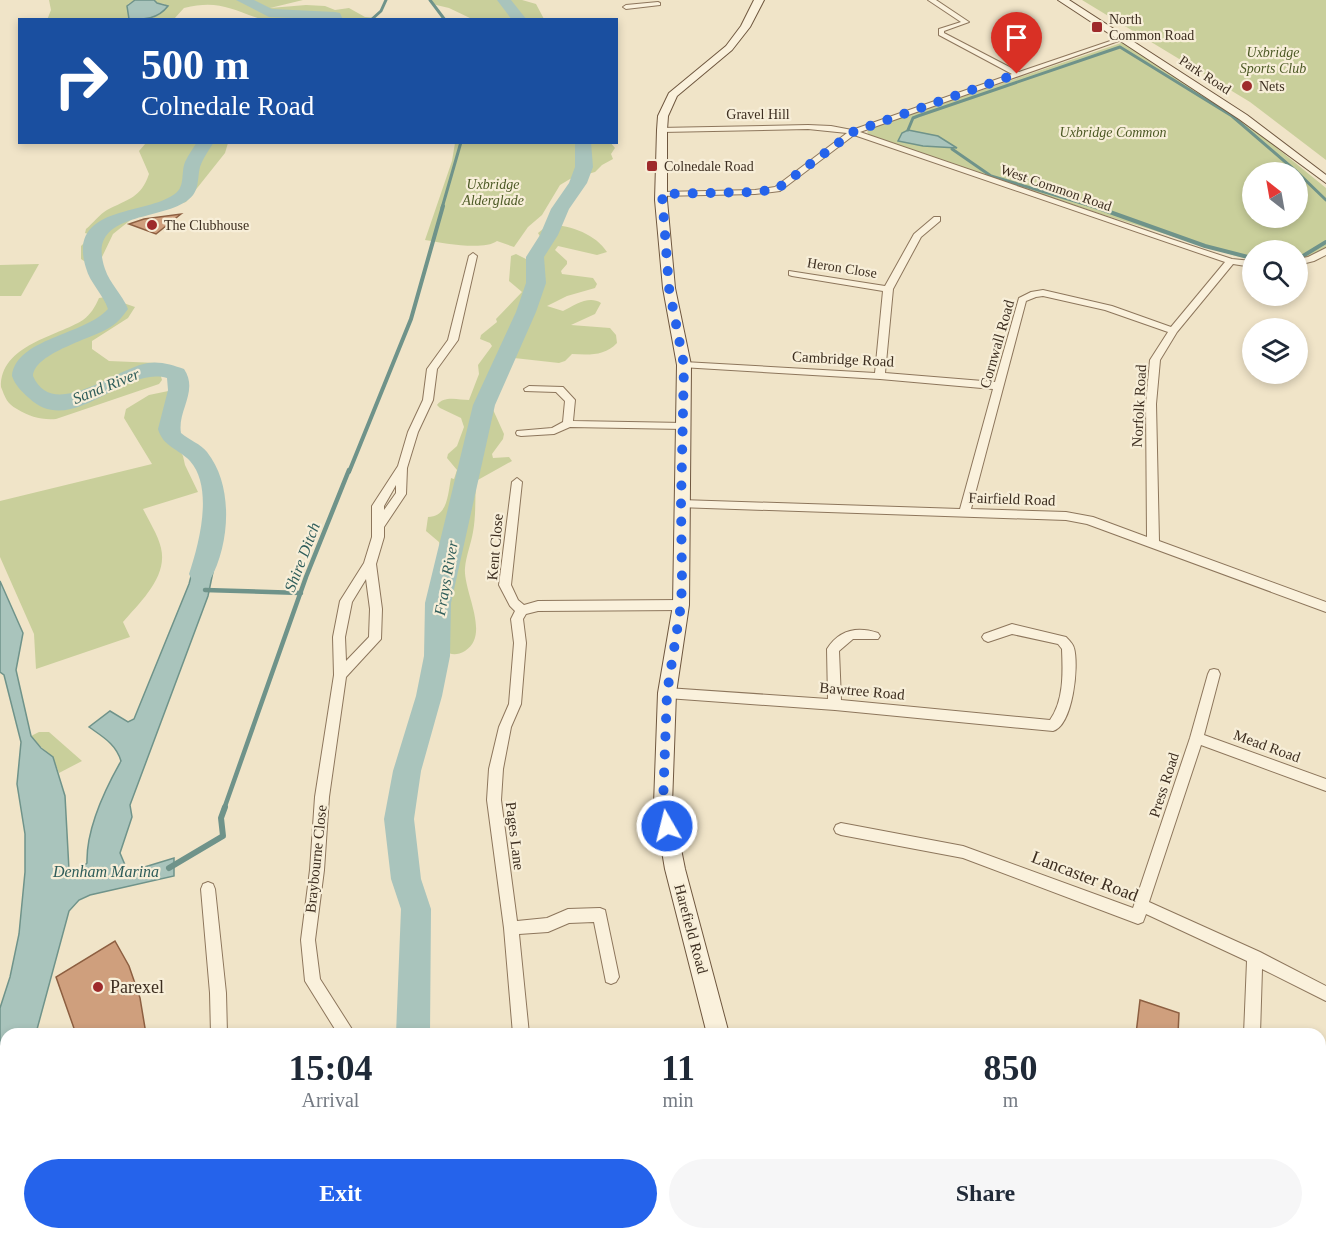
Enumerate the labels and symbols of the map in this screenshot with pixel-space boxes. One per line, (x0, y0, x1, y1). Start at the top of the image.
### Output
pin (991, 12, 1042, 74)
place label: North Common Road (1109, 12, 1194, 43)
marker: North Common Road (1090, 20, 1104, 34)
park label: Uxbridge Sports Club (1240, 45, 1306, 76)
street label: Park Road (1176, 53, 1234, 97)
marker: Nets (1240, 79, 1254, 93)
place label: Nets (1259, 79, 1285, 94)
street label: Gravel Hill (726, 107, 790, 122)
park label: Uxbridge Common (1060, 125, 1166, 140)
marker: Colnedale Road (645, 159, 659, 173)
place label: Colnedale Road (664, 159, 754, 174)
street label: West Common Road (999, 162, 1113, 214)
north arrow (1242, 162, 1308, 228)
park label: Uxbridge Alderglade (461, 177, 524, 208)
marker: The Clubhouse (145, 218, 159, 232)
place label: The Clubhouse (164, 218, 249, 233)
street label: Heron Close (806, 255, 878, 281)
street label: Cornwall Road (977, 297, 1017, 390)
street label: Cambridge Road (792, 348, 895, 370)
street label: Norfolk Road (1129, 364, 1149, 448)
water label: Sand River (70, 365, 143, 407)
street label: Fairfield Road (968, 489, 1056, 509)
street label: Kent Close (484, 513, 506, 581)
water label: Shire Ditch (281, 520, 323, 594)
water label: Frays River (431, 538, 462, 618)
street label: Bawtree Road (819, 679, 906, 703)
street label: Mead Road (1232, 727, 1303, 766)
street label: Press Road (1146, 750, 1182, 819)
position arrow (635, 794, 699, 858)
street label: Pages Lane (503, 801, 527, 871)
street label: Braybourne Close (302, 804, 330, 914)
street label: Lancaster Road (1029, 847, 1141, 905)
water label: Denham Marina (52, 863, 159, 880)
street label: Harefield Road (671, 882, 711, 976)
place label: Parexel (110, 977, 164, 997)
marker: Parexel (91, 980, 105, 994)

